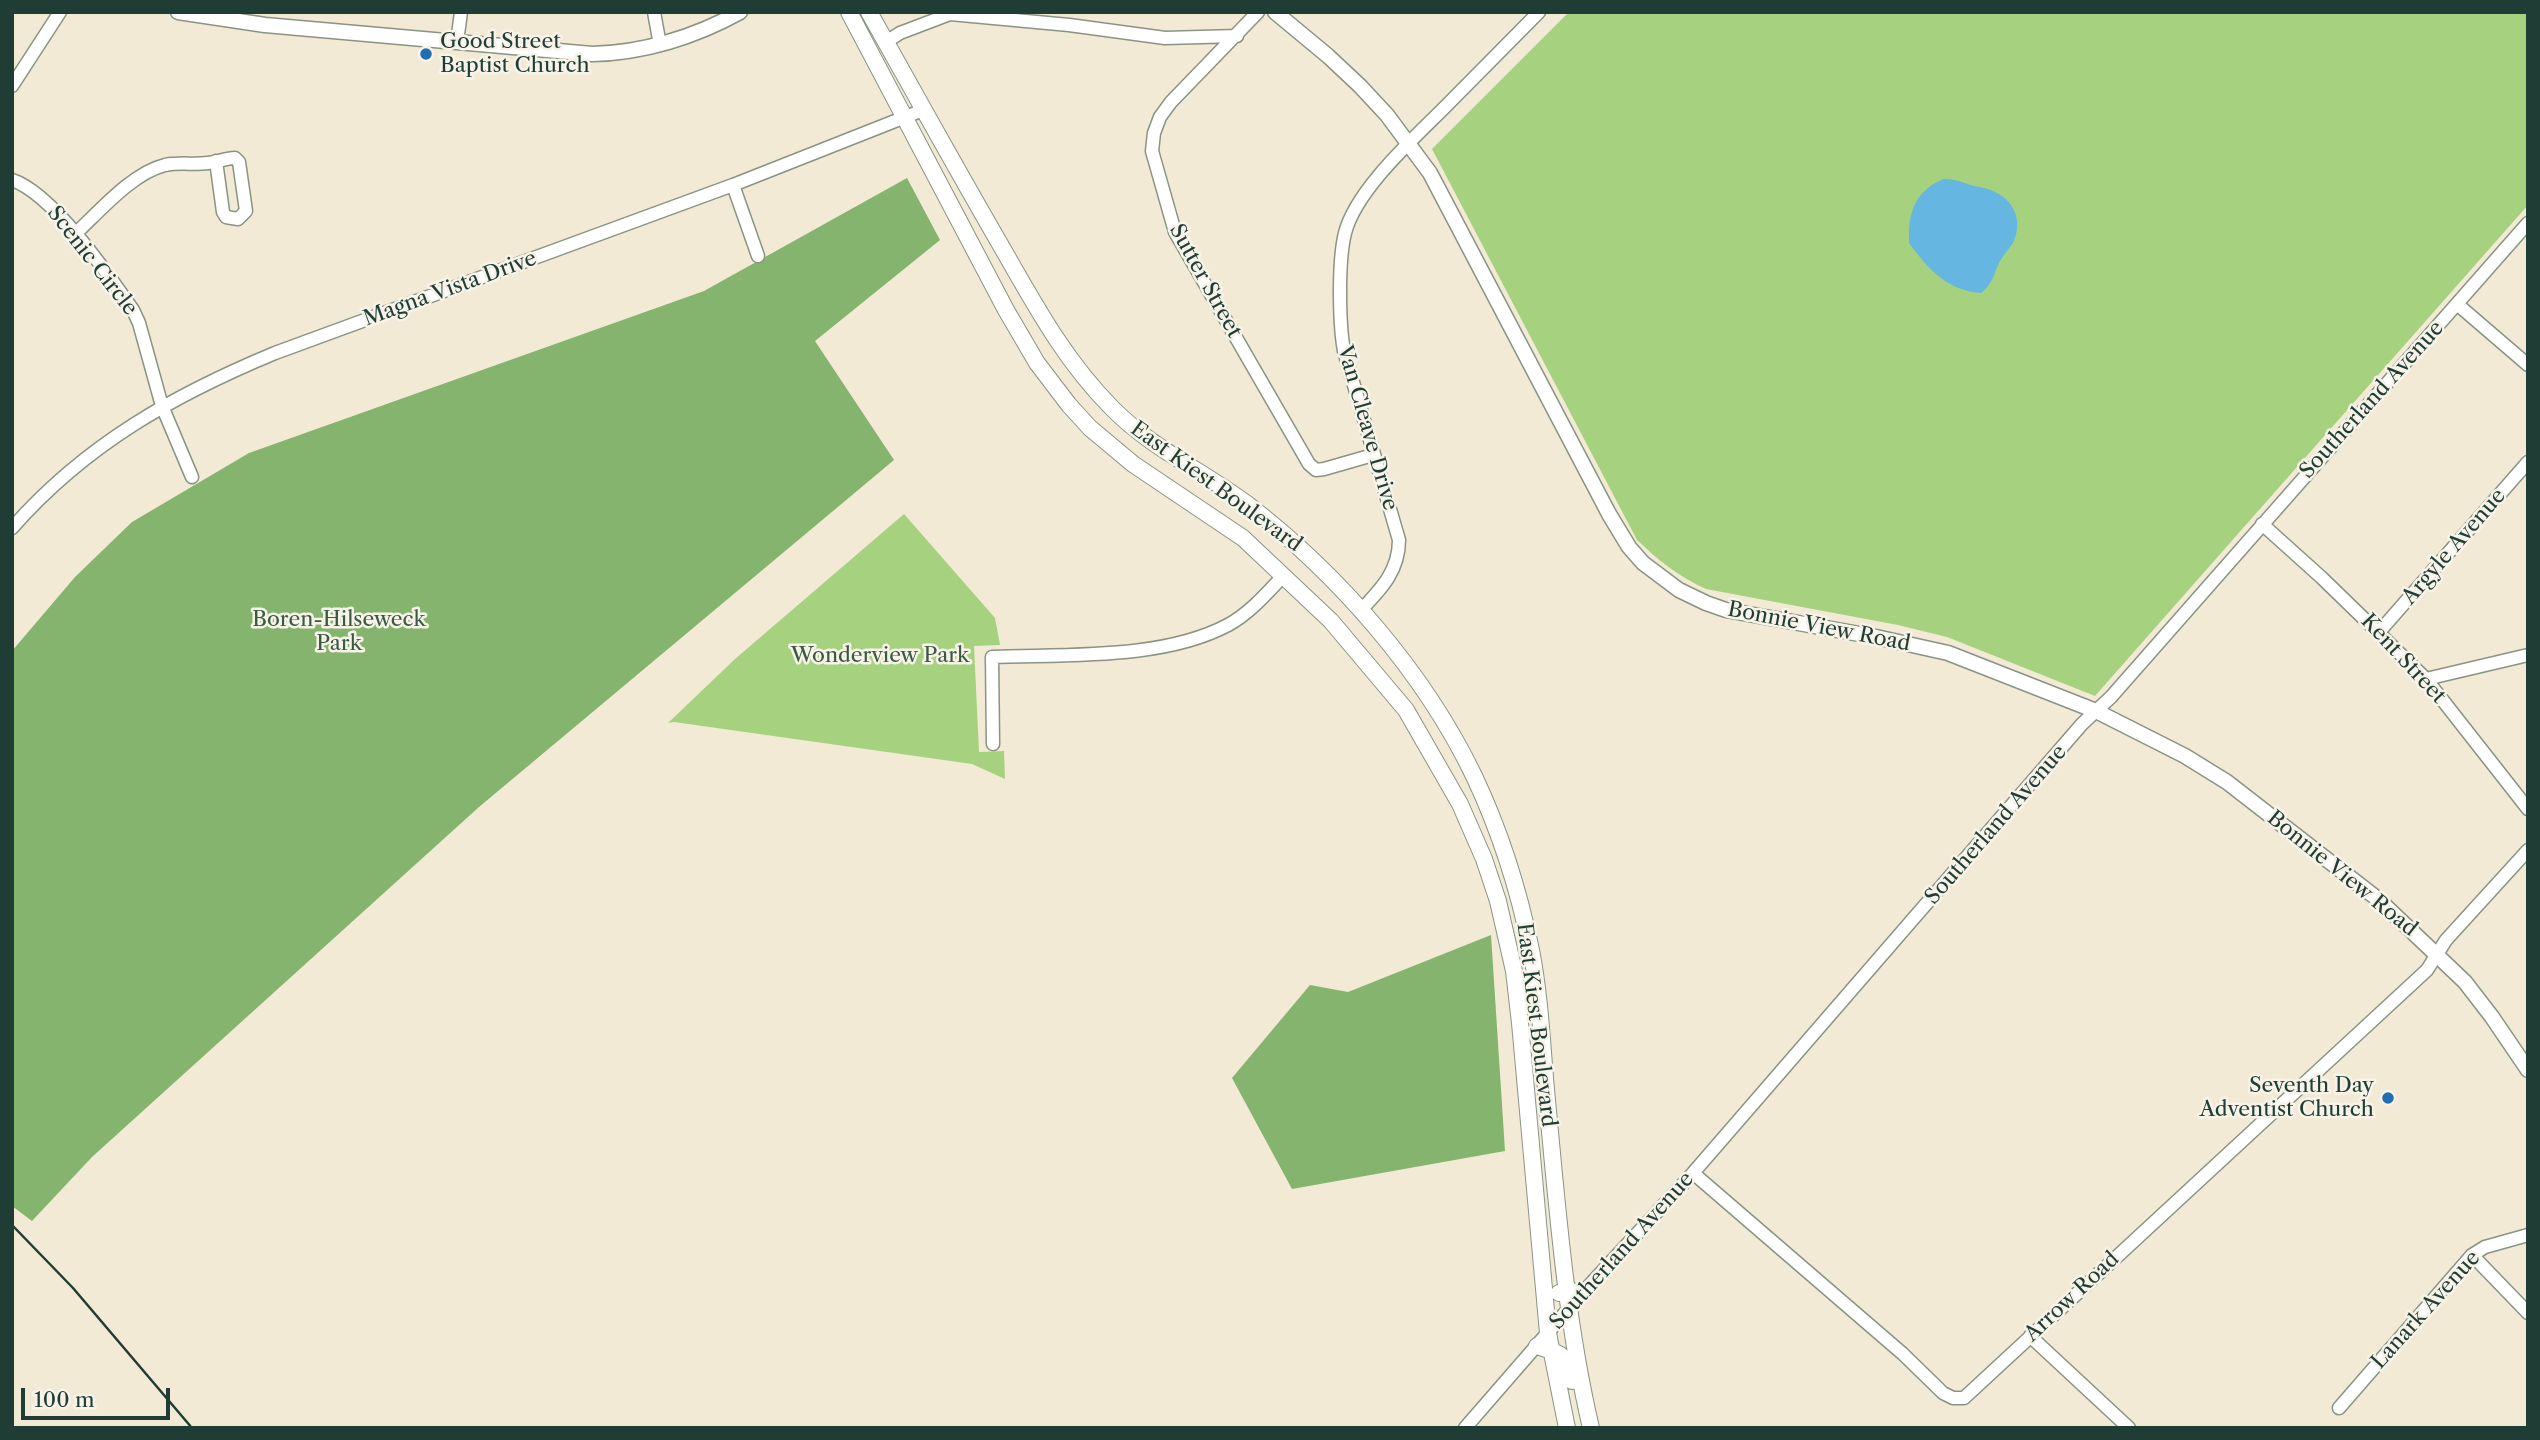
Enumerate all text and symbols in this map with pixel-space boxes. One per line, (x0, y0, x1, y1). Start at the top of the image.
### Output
place label: Good Street Baptist Church (440, 29, 590, 79)
marker: Good Street Baptist Church (418, 46, 434, 62)
street label: Scenic Circle (42, 201, 142, 321)
street label: Sutter Street (1163, 220, 1247, 342)
street label: Magna Vista Drive (360, 246, 540, 332)
street label: Southerland Avenue (2295, 316, 2449, 484)
street label: Van Cleave Drive (1331, 343, 1403, 513)
street label: East Kiest Boulevard (1126, 416, 1306, 558)
street label: Argyle Avenue (2397, 484, 2511, 610)
street label: Bonnie View Road (1726, 597, 1912, 657)
park label: Boren-Hilseweck Park (252, 607, 426, 657)
street label: Kent Street (2355, 609, 2451, 709)
park label: Wonderview Park (791, 643, 969, 669)
street label: Southerland Avenue (1920, 740, 2072, 910)
street label: Bonnie View Road (2262, 806, 2422, 942)
street label: East Kiest Boulevard (1511, 922, 1561, 1128)
place label: Seventh Day Adventist Church (2200, 1073, 2374, 1123)
marker: Seventh Day Adventist Church (2380, 1090, 2396, 1106)
street label: Southerland Avenue (1545, 1167, 1699, 1335)
street label: Lanark Avenue (2366, 1246, 2486, 1374)
street label: Arrow Road (2019, 1247, 2125, 1347)
scale bar (24, 1374, 173, 1418)
text: 100 m (34, 1387, 95, 1412)

